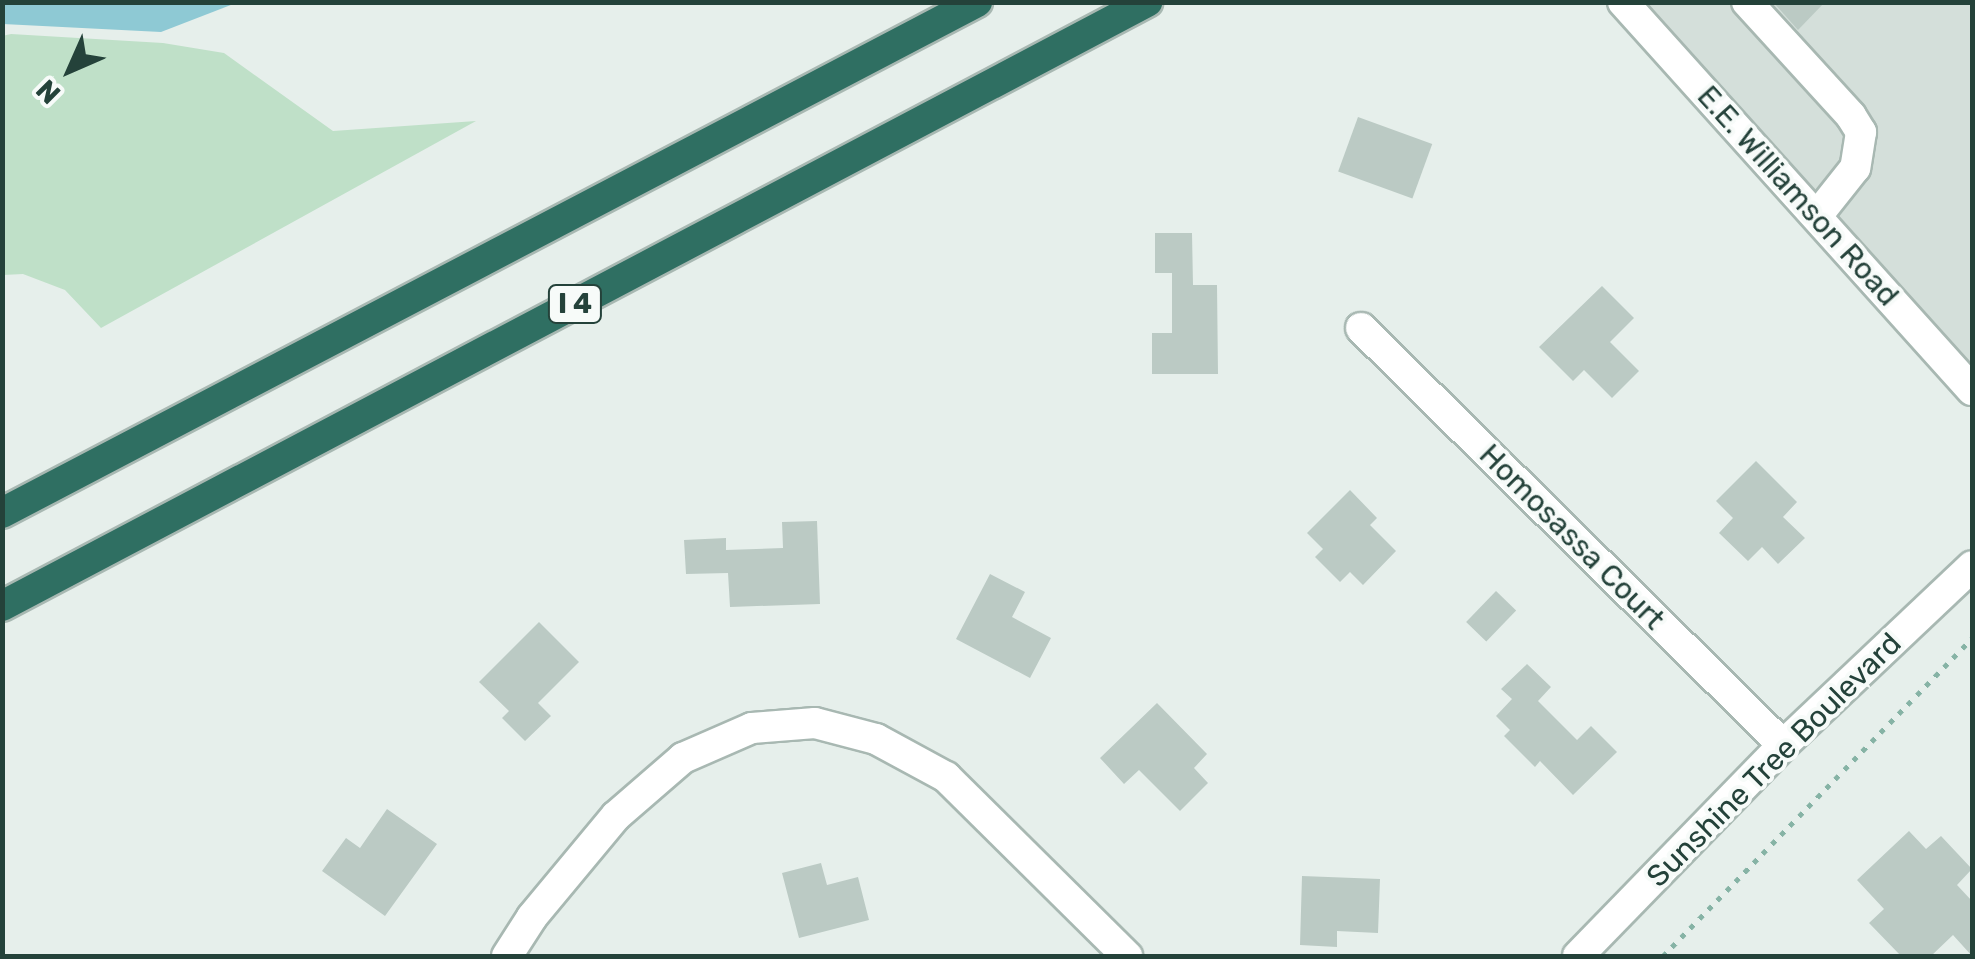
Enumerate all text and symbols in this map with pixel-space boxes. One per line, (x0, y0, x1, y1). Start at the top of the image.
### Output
north arrow (20, 20, 120, 120)
text: N (30, 73, 67, 110)
street label: E.E. Williamson Road (1690, 78, 1906, 314)
road number: I 4 (548, 281, 602, 327)
street label: Homosassa Court (1472, 437, 1672, 637)
street label: Sunshine Tree Boulevard (1639, 625, 1909, 895)

